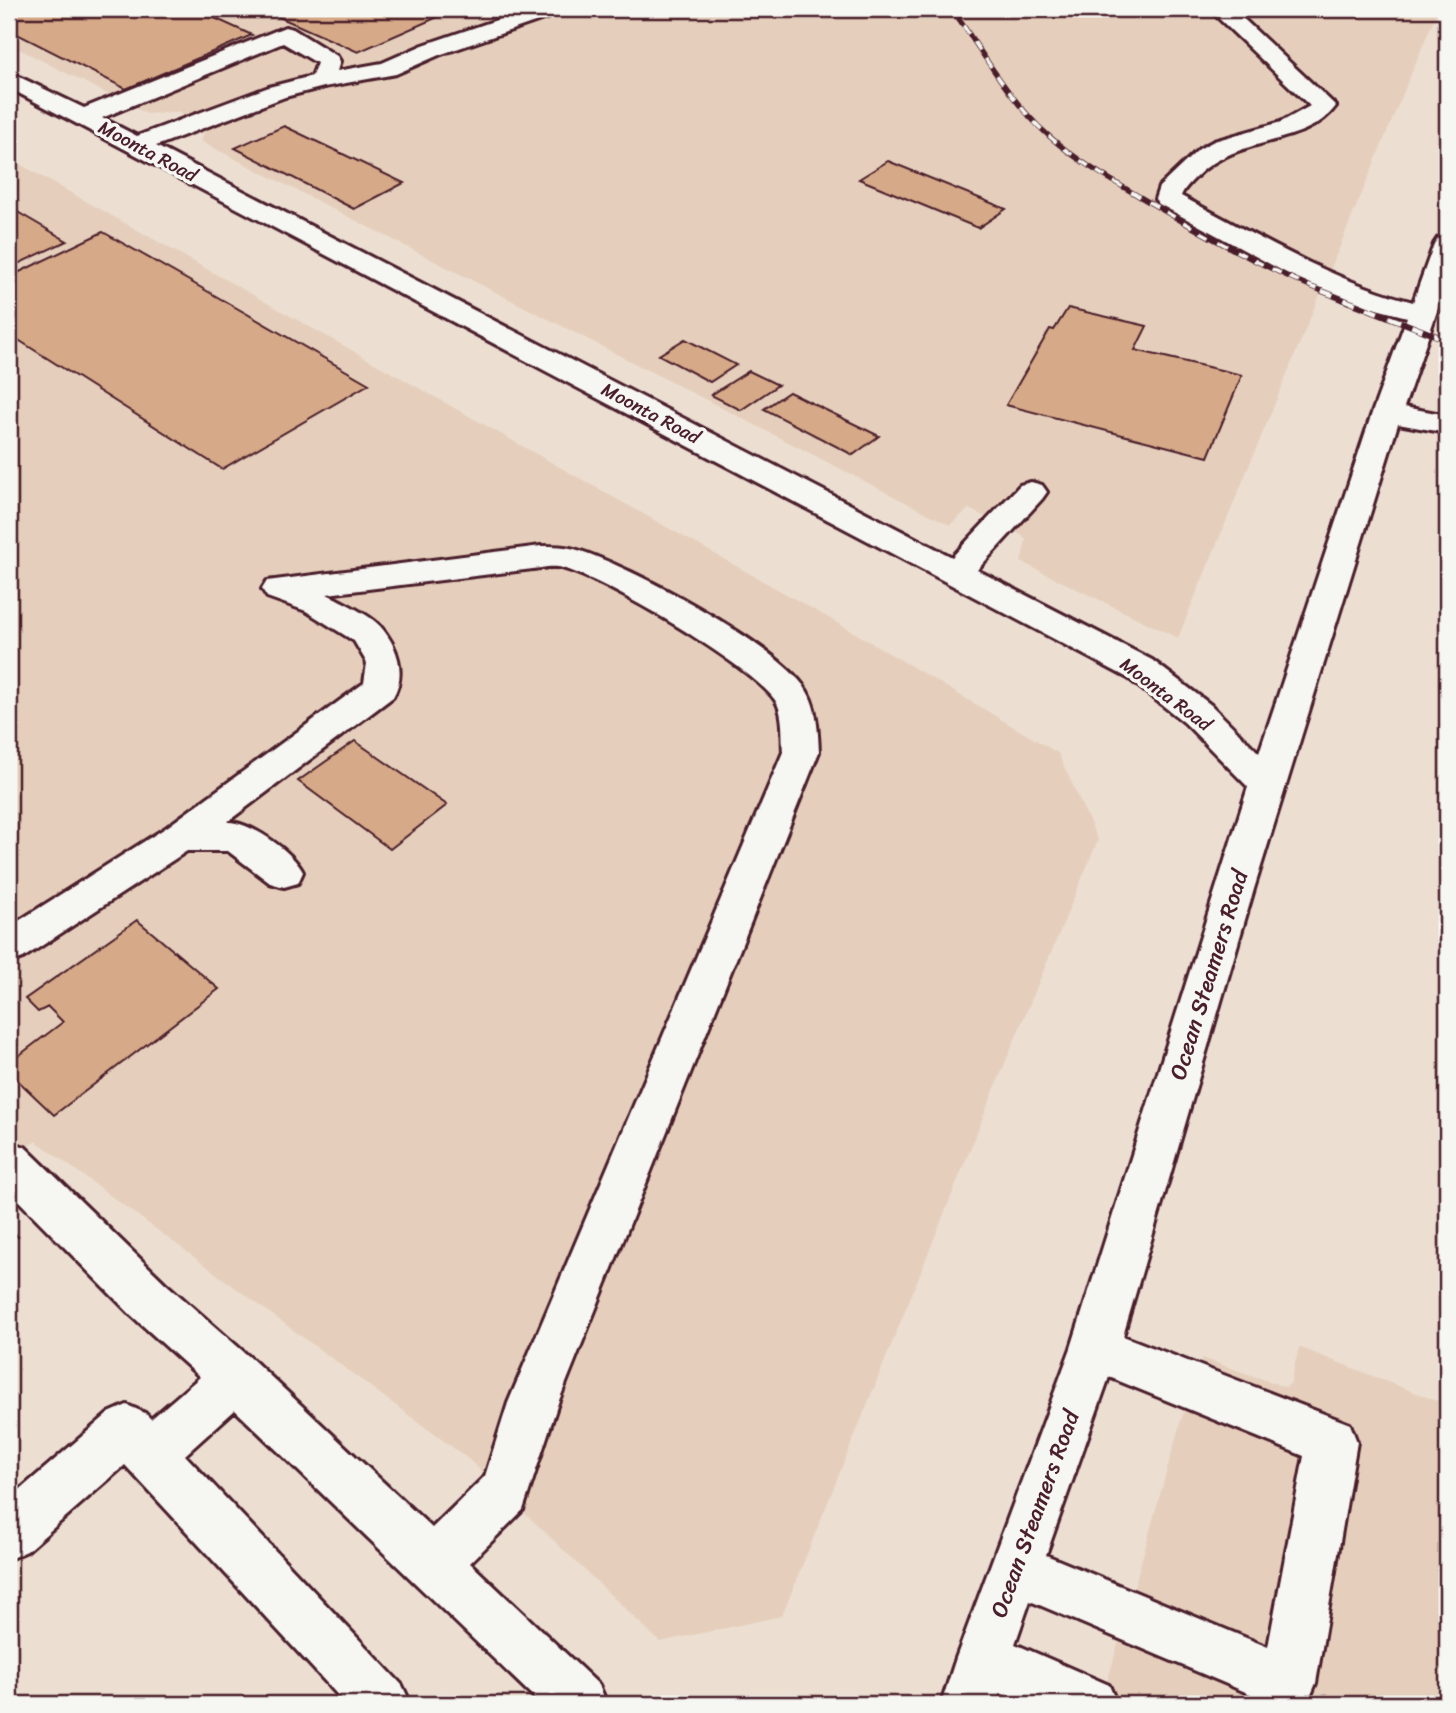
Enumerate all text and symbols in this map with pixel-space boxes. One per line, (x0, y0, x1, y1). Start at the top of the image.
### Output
street label: Moonta Road (92, 111, 205, 192)
street label: Moonta Road (595, 373, 708, 454)
street label: Moonta Road (1113, 648, 1221, 741)
street label: Ocean Steamers Road (1158, 863, 1261, 1085)
street label: Ocean Steamers Road (978, 1403, 1092, 1623)

